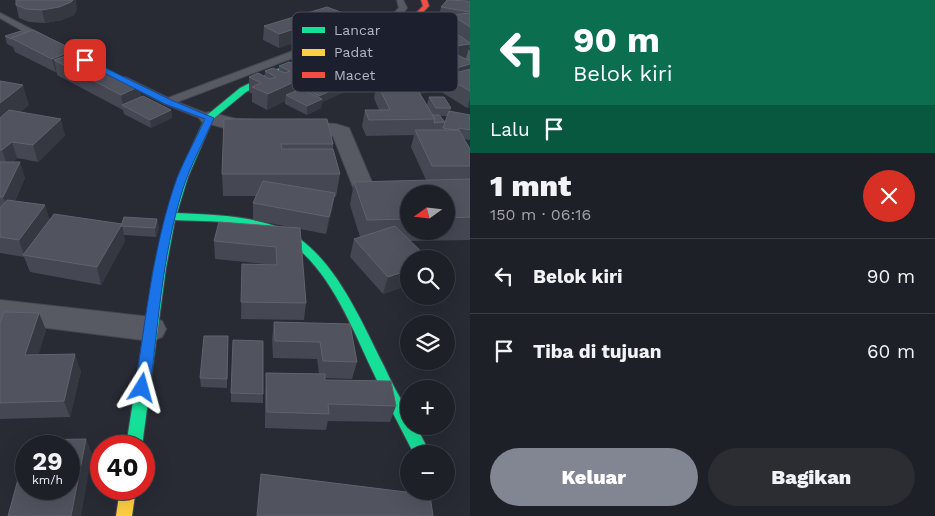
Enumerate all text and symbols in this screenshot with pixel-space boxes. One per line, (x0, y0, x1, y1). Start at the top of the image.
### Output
legend (292, 12, 458, 92)
text: 90 m (573, 19, 660, 61)
icon: left (490, 20, 555, 85)
text: Lancar (334, 22, 381, 38)
pin (64, 39, 106, 81)
text: Padat (334, 44, 373, 60)
icon: arrive (71, 46, 99, 74)
text: Belok kiri (573, 61, 673, 86)
text: Macet (334, 67, 376, 83)
icon: arrive (540, 115, 568, 143)
text: Lalu (490, 118, 530, 141)
text: 1 mnt (490, 168, 571, 203)
button: close (863, 170, 915, 222)
north arrow (400, 185, 455, 240)
map controls (400, 185, 455, 500)
text: 150 m · 06:16 (490, 205, 591, 224)
button: search (400, 250, 455, 305)
icon: left (490, 262, 518, 290)
text: Belok kiri (533, 265, 623, 288)
text: 90 m (867, 265, 915, 288)
button: layers (400, 315, 455, 370)
icon: arrive (490, 337, 518, 365)
text: Tiba di tujuan (533, 340, 662, 363)
text: 60 m (867, 340, 915, 363)
position arrow (115, 361, 167, 413)
button: + (400, 380, 455, 435)
speed limit sign: 40 (90, 435, 155, 500)
button: − (400, 445, 455, 500)
text: 29 (32, 447, 63, 476)
button: Keluar (490, 448, 698, 506)
button: Bagikan (708, 448, 915, 506)
text: km/h (32, 473, 63, 487)

